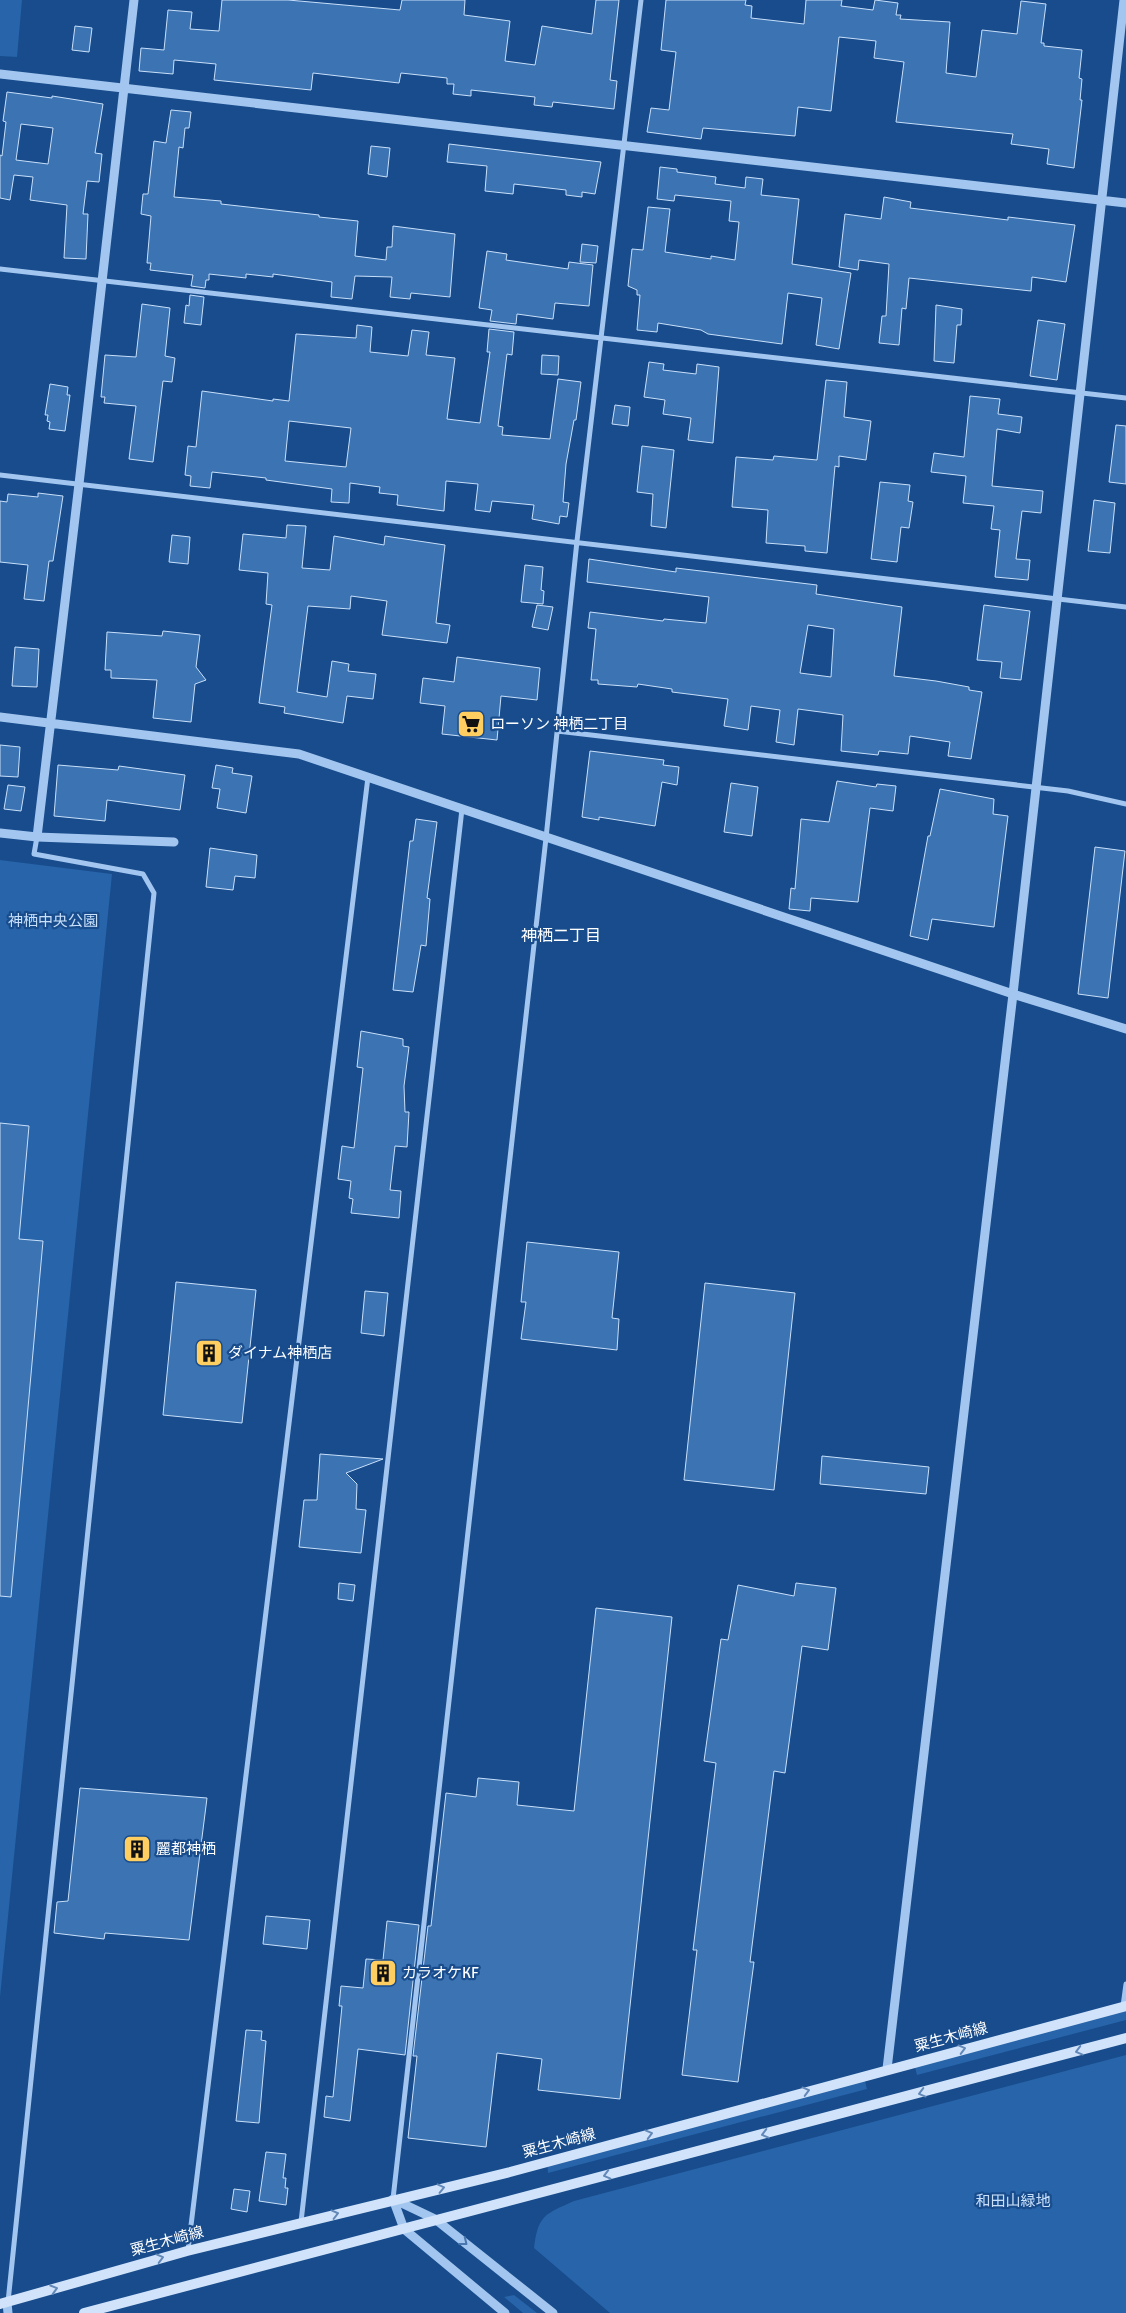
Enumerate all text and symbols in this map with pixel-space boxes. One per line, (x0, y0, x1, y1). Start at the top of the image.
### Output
supermarket icon: ローソン 神栖二丁目 (456, 709, 486, 739)
place label: ローソン 神栖二丁目 (490, 715, 628, 733)
park label: 神栖中央公園 (8, 912, 98, 930)
district label: 神栖二丁目 (521, 926, 601, 946)
building icon: ダイナム神栖店 (194, 1338, 224, 1368)
place label: ダイナム神栖店 (228, 1344, 332, 1362)
building icon: 麗都神栖 (122, 1834, 152, 1864)
place label: 麗都神栖 (156, 1840, 216, 1858)
building icon: カラオケKF (368, 1958, 398, 1988)
place label: カラオケKF (402, 1964, 479, 1982)
street label: 粟生木崎線 (912, 2019, 990, 2055)
one-way arrow (958, 2045, 966, 2055)
one-way arrow (1075, 2045, 1083, 2055)
one-way arrow (801, 2087, 809, 2097)
one-way arrow (918, 2087, 926, 2097)
street label: 粟生木崎線 (520, 2125, 598, 2161)
one-way arrow (760, 2128, 769, 2139)
one-way arrow (644, 2129, 653, 2140)
one-way arrow (604, 2169, 612, 2179)
one-way arrow (436, 2183, 445, 2194)
park label: 和田山緑地 (975, 2192, 1051, 2210)
one-way arrow (330, 2209, 338, 2219)
street label: 粟生木崎線 (128, 2223, 206, 2259)
one-way arrow (458, 2237, 467, 2245)
one-way arrow (156, 2253, 165, 2264)
one-way arrow (50, 2284, 58, 2294)

